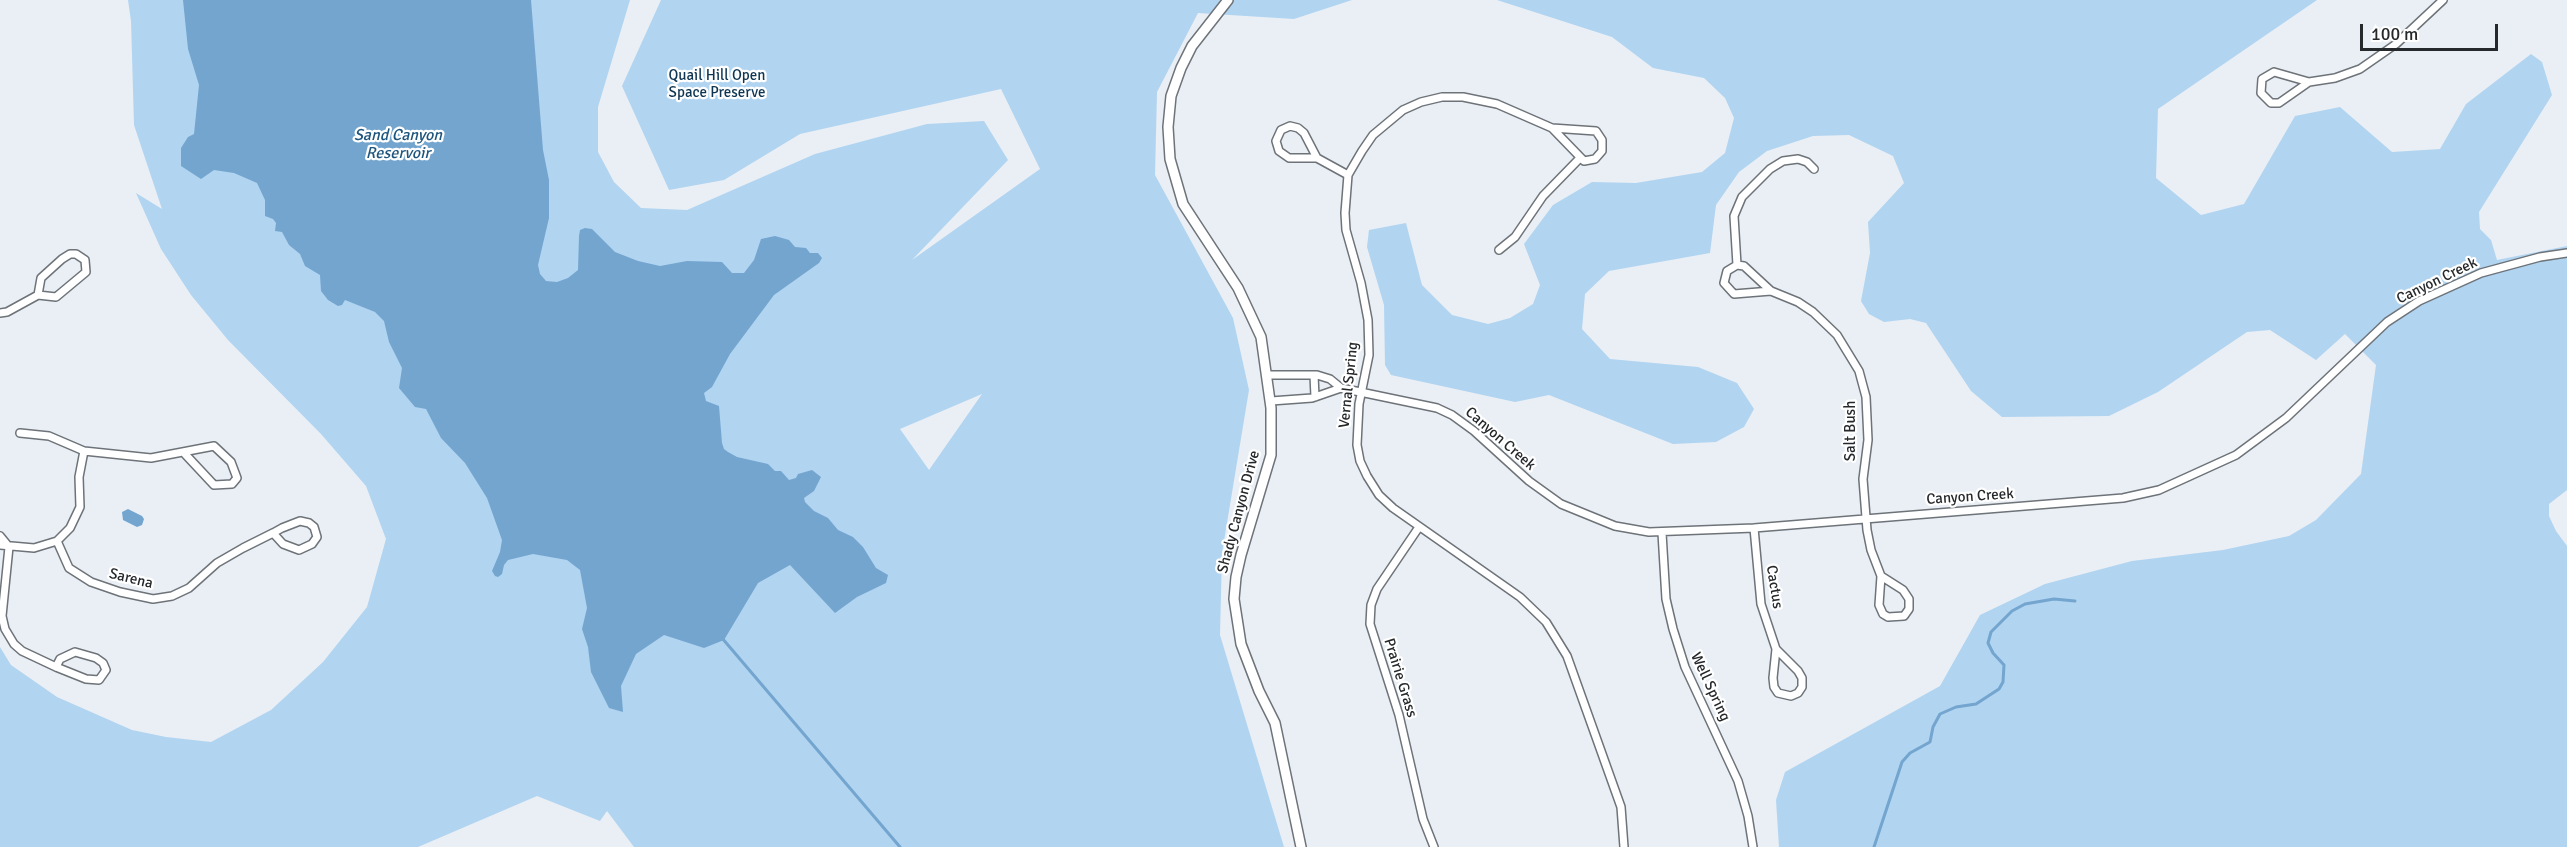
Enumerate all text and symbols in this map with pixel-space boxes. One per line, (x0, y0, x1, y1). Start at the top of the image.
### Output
scale bar (2363, 12, 2501, 50)
text: 100 m (2371, 23, 2418, 45)
park label: Quail Hill Open Space Preserve (668, 67, 766, 102)
water label: Sand Canyon Reservoir (354, 126, 442, 164)
street label: Canyon Creek (2394, 254, 2480, 308)
street label: Vernal Spring (1336, 341, 1362, 429)
street label: Salt Bush (1842, 401, 1860, 461)
street label: Canyon Creek (1461, 404, 1539, 474)
street label: Shady Canyon Drive (1214, 449, 1264, 575)
street label: Canyon Creek (1926, 485, 2014, 509)
street label: Cactus (1762, 564, 1786, 610)
street label: Sarena (107, 565, 155, 593)
street label: Prairie Grass (1379, 636, 1421, 720)
street label: Well Spring (1686, 650, 1734, 724)

